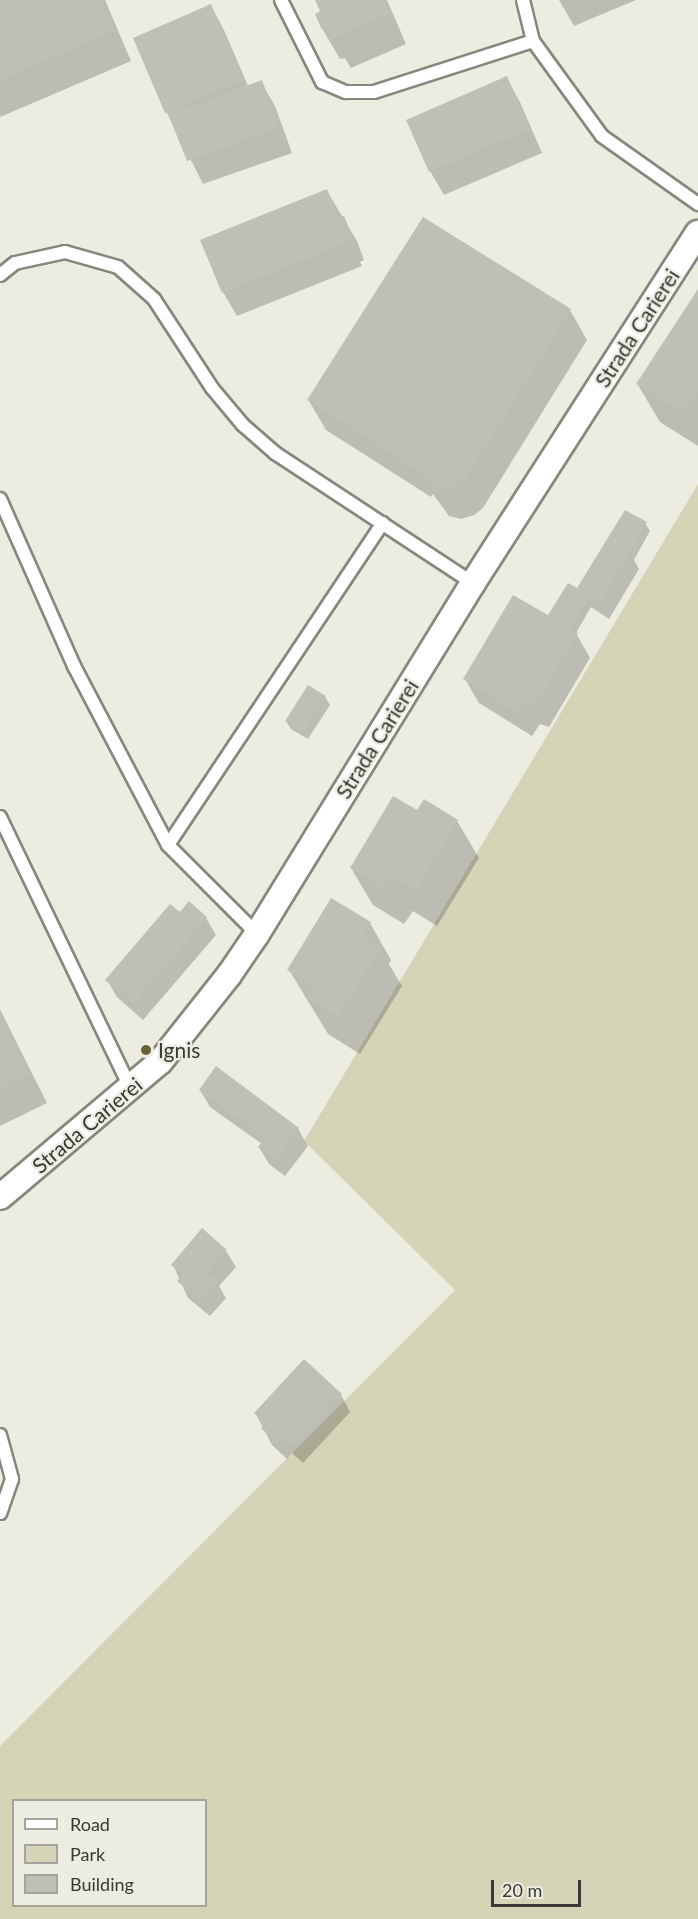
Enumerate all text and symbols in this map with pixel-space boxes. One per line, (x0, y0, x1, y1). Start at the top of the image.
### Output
street label: Strada Carierei (590, 264, 684, 392)
street label: Strada Carierei (330, 675, 424, 803)
place label: Ignis (158, 1037, 200, 1063)
marker: Ignis (139, 1043, 153, 1057)
street label: Strada Carierei (27, 1072, 147, 1178)
legend (12, 1799, 207, 1907)
text: Road (70, 1813, 110, 1835)
text: Park (70, 1843, 105, 1865)
scale bar (494, 1868, 584, 1906)
text: Building (70, 1873, 134, 1895)
text: 20 m (502, 1879, 542, 1901)

